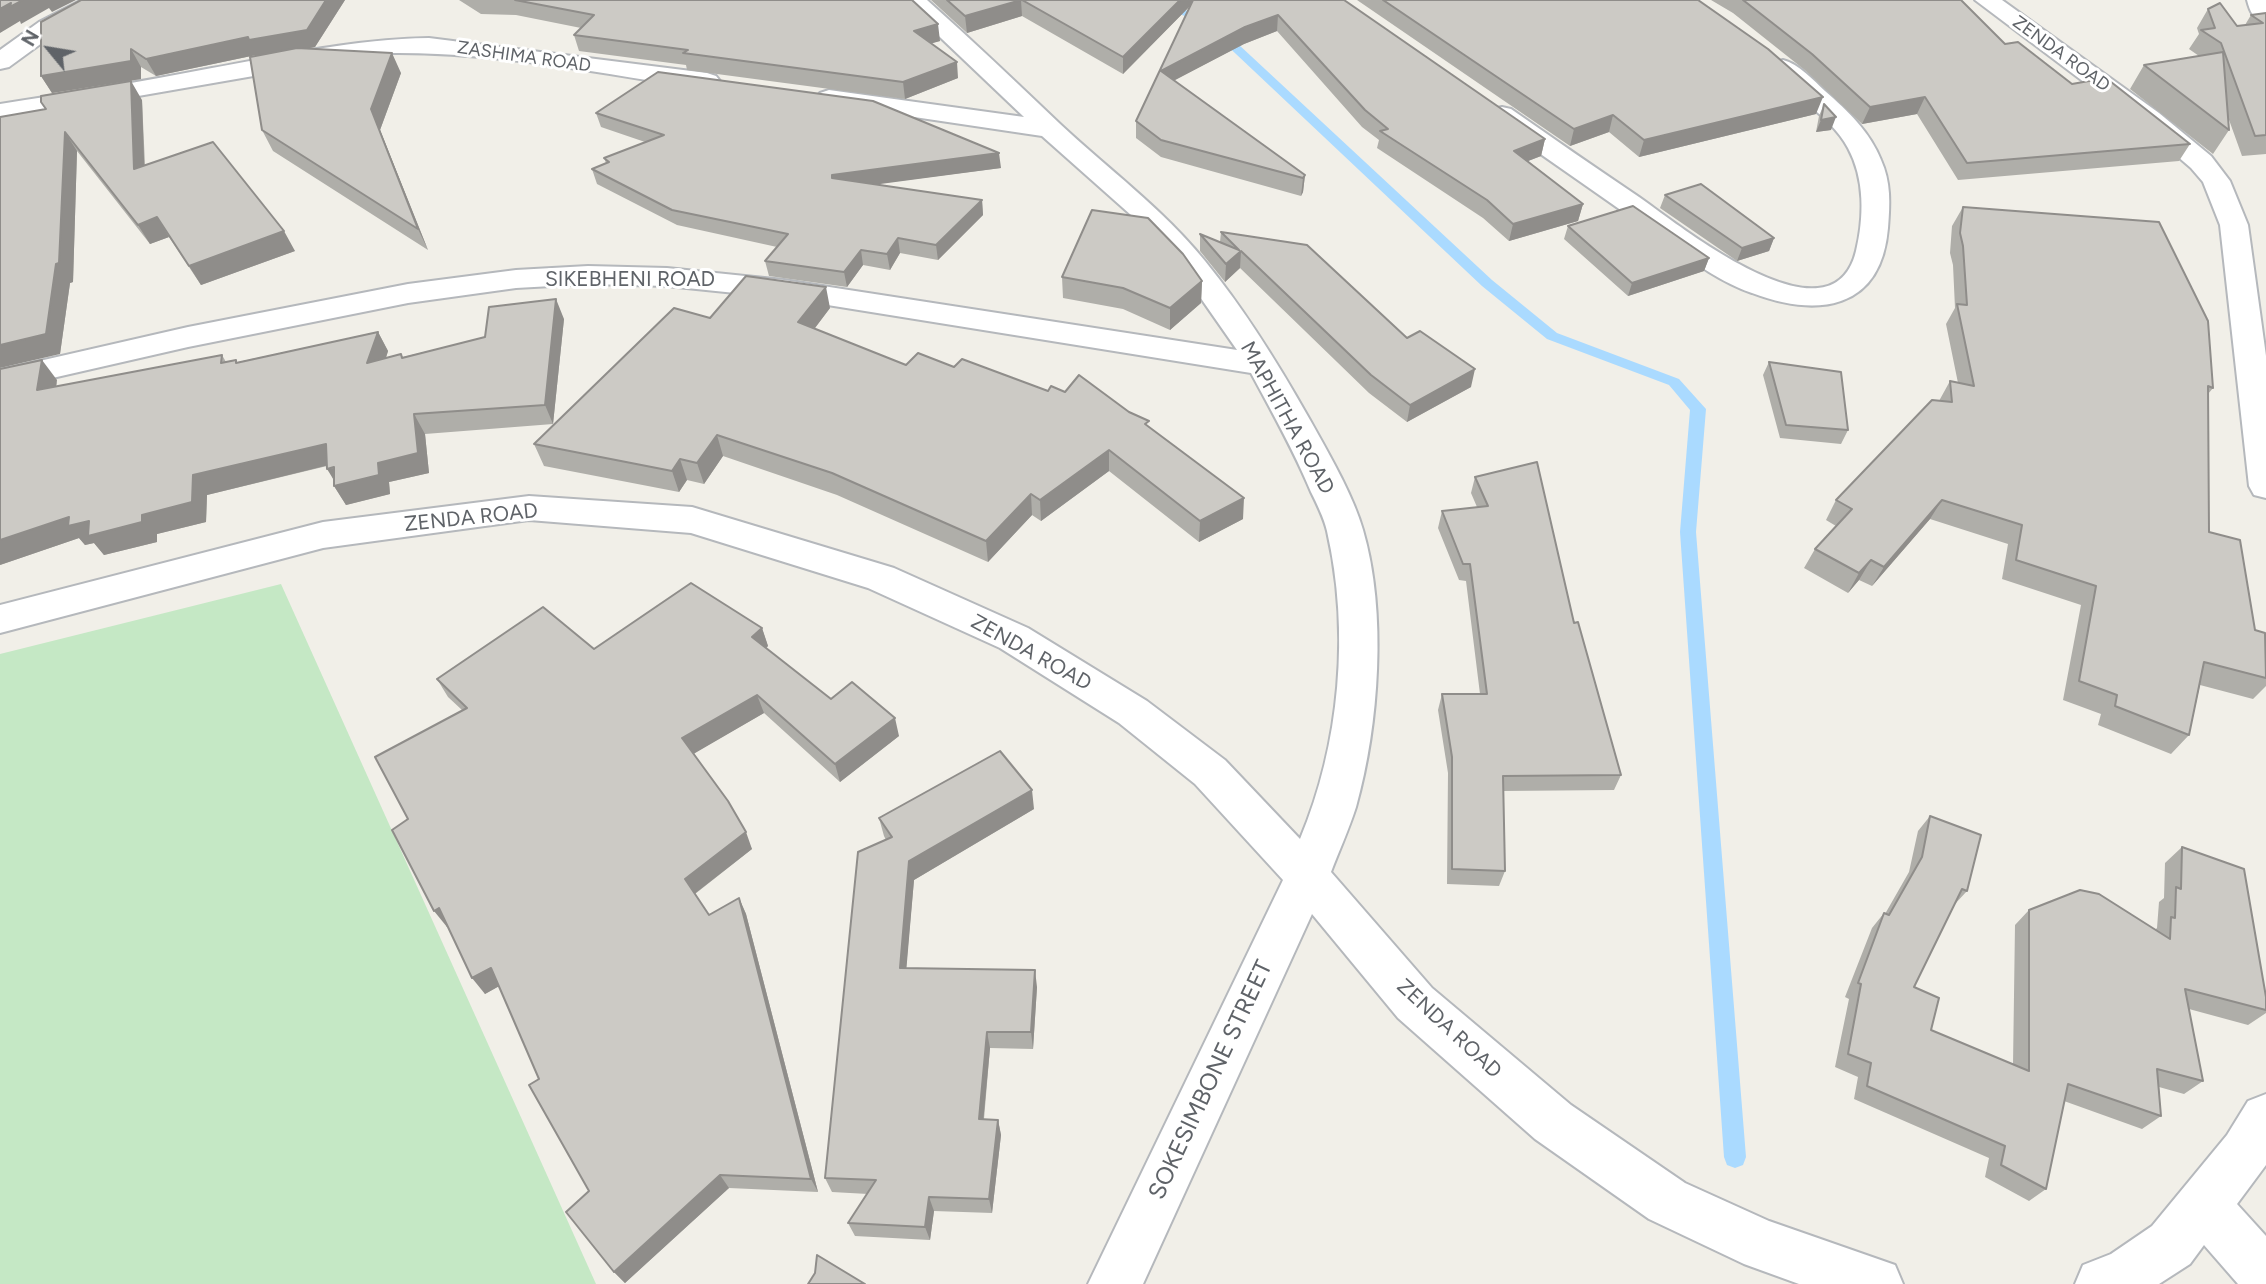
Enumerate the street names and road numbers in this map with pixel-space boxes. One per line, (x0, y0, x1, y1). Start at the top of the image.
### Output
street label: ZENDA ROAD (2008, 11, 2114, 97)
street label: ZASHIMA ROAD (456, 37, 592, 77)
street label: SIKEBHENI ROAD (545, 267, 715, 293)
street label: MAPHITHA ROAD (1235, 337, 1339, 499)
street label: ZENDA ROAD (403, 498, 539, 538)
street label: ZENDA ROAD (966, 609, 1096, 697)
street label: SOKESIMBONE STREET (1143, 956, 1279, 1204)
street label: ZENDA ROAD (1391, 974, 1507, 1084)

